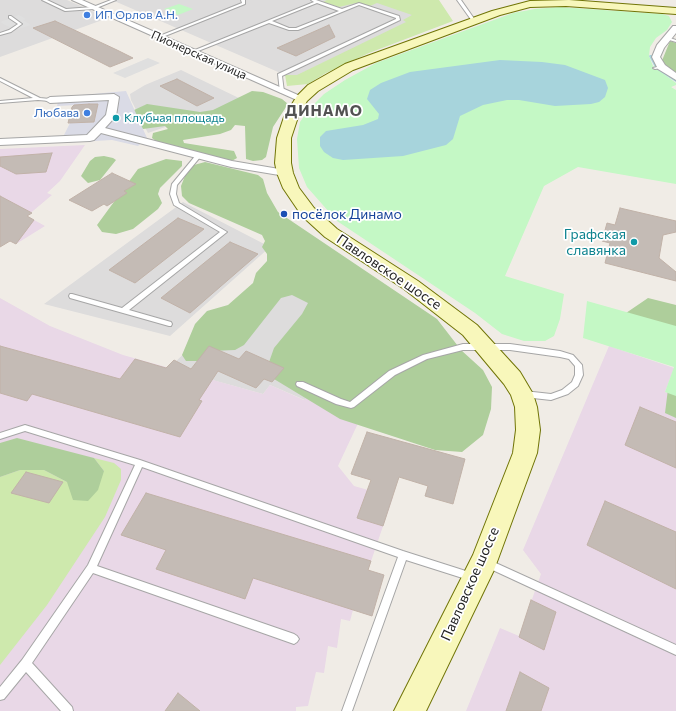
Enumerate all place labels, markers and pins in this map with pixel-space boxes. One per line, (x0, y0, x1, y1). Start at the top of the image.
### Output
place label: ИП Орлов А.Н. (95, 8, 178, 22)
marker: ИП Орлов А.Н. (82, 10, 92, 20)
place label: Любава (34, 106, 79, 120)
marker: Любава (82, 108, 92, 118)
place label: Клубная площадь (124, 111, 225, 125)
marker: Клубная площадь (111, 113, 121, 123)
place label: посёлок Динамо (292, 206, 402, 222)
marker: посёлок Динамо (279, 209, 289, 219)
place label: Графская славянка (564, 226, 626, 258)
marker: Графская славянка (629, 237, 639, 247)

